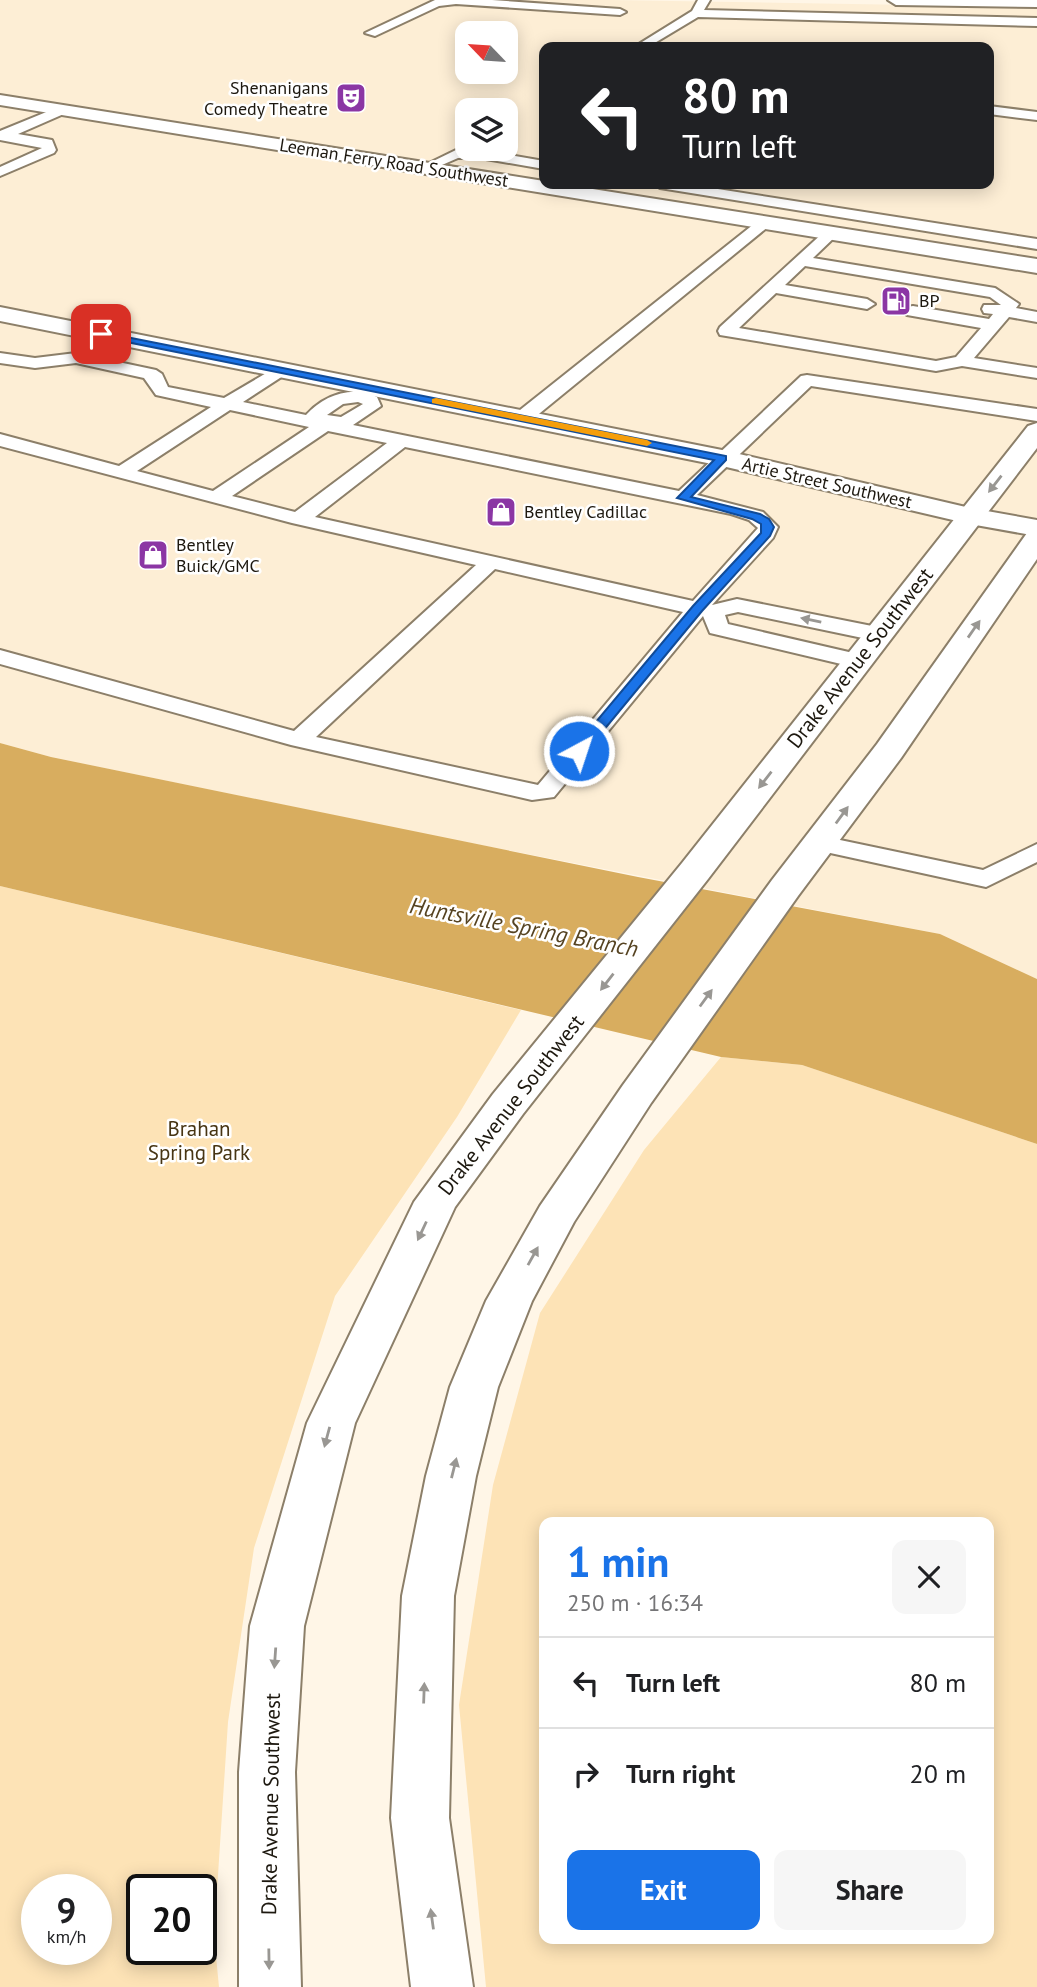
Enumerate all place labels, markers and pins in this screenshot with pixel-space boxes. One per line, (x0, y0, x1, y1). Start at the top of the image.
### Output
place label: Shenanigans Comedy Theatre (204, 76, 328, 120)
theatre icon: Shenanigans Comedy Theatre (334, 81, 368, 115)
fuel station icon: BP (879, 284, 913, 318)
place label: BP (919, 289, 940, 312)
pin (71, 304, 131, 364)
shop icon: Bentley Cadillac (484, 495, 518, 529)
place label: Bentley Cadillac (524, 500, 647, 523)
place label: Bentley Buick/GMC (176, 533, 260, 577)
shop icon: Bentley Buick/GMC (136, 538, 170, 572)

